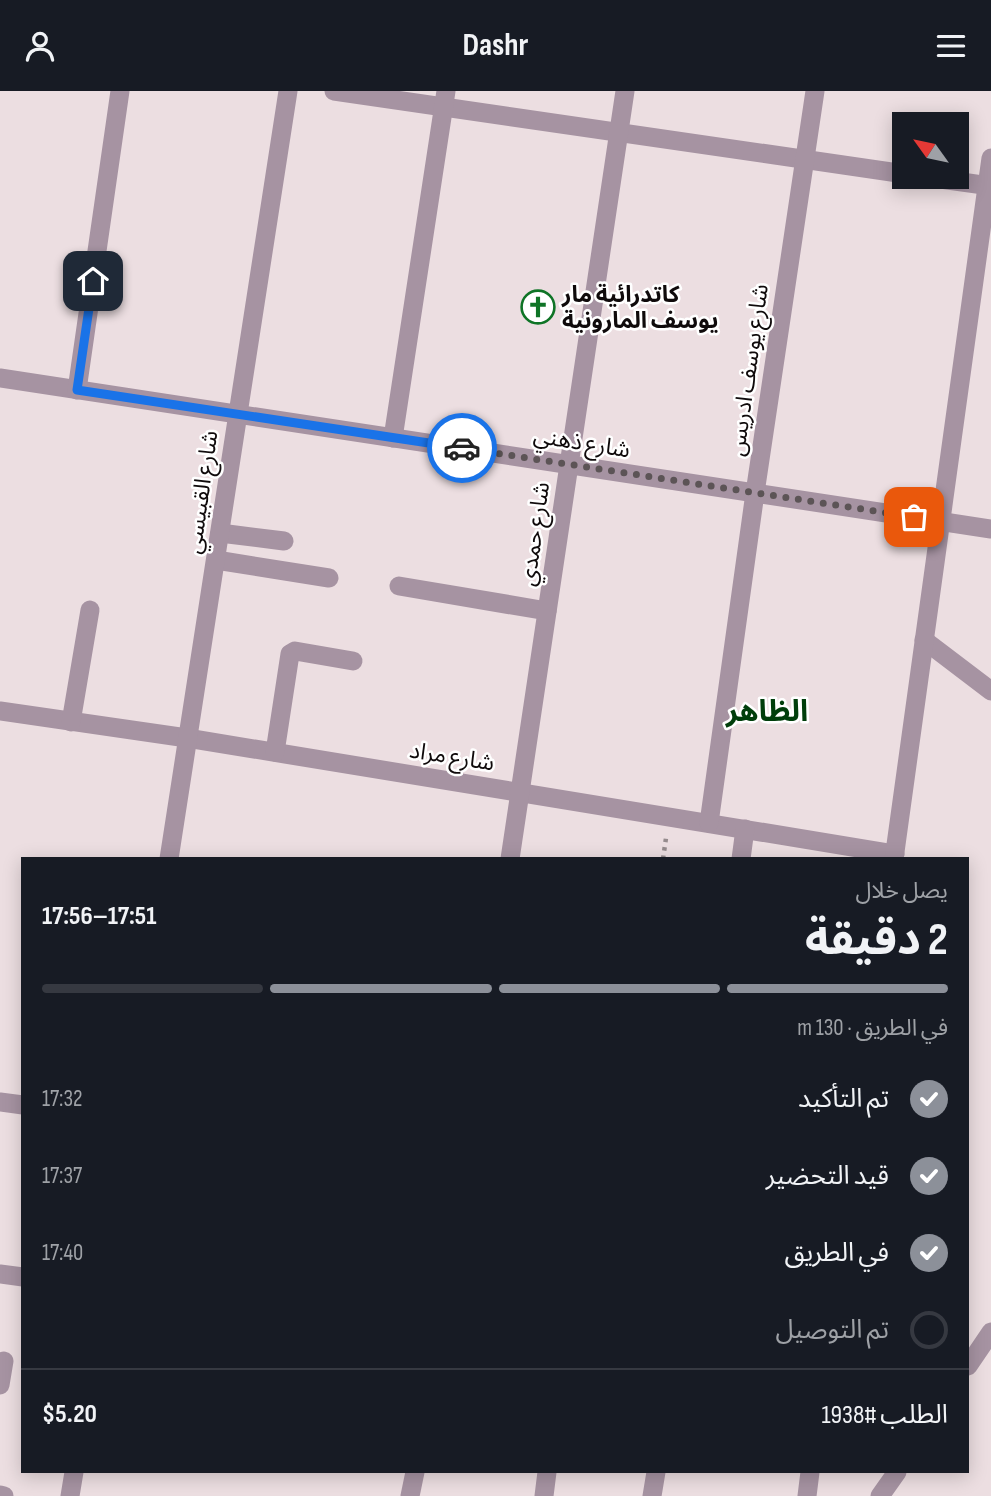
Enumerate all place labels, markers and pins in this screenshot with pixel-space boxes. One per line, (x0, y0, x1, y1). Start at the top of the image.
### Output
pin (63, 251, 123, 311)
place label: كاتدرائية مار يوسف المارونية (561, 281, 719, 335)
church icon: كاتدرائية مار يوسف المارونية (519, 288, 557, 326)
pin (884, 487, 944, 547)

